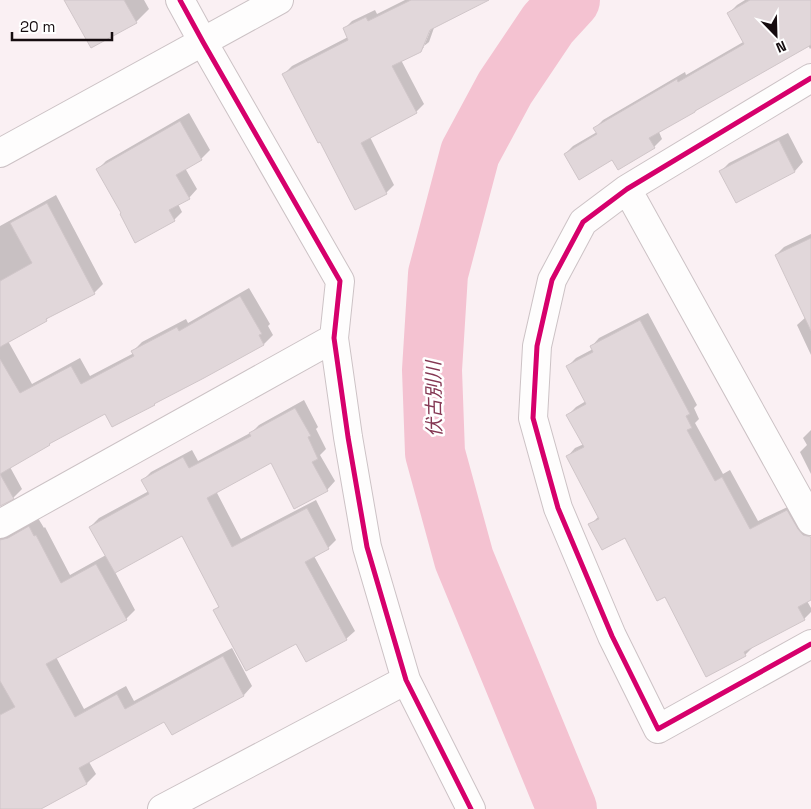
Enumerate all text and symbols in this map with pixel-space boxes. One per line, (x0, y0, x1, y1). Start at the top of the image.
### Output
scale bar (12, 10, 112, 42)
north arrow (751, 10, 801, 60)
text: 20 m (20, 17, 55, 36)
text: N (773, 37, 789, 57)
water label: 伏古別川 (421, 359, 447, 437)

